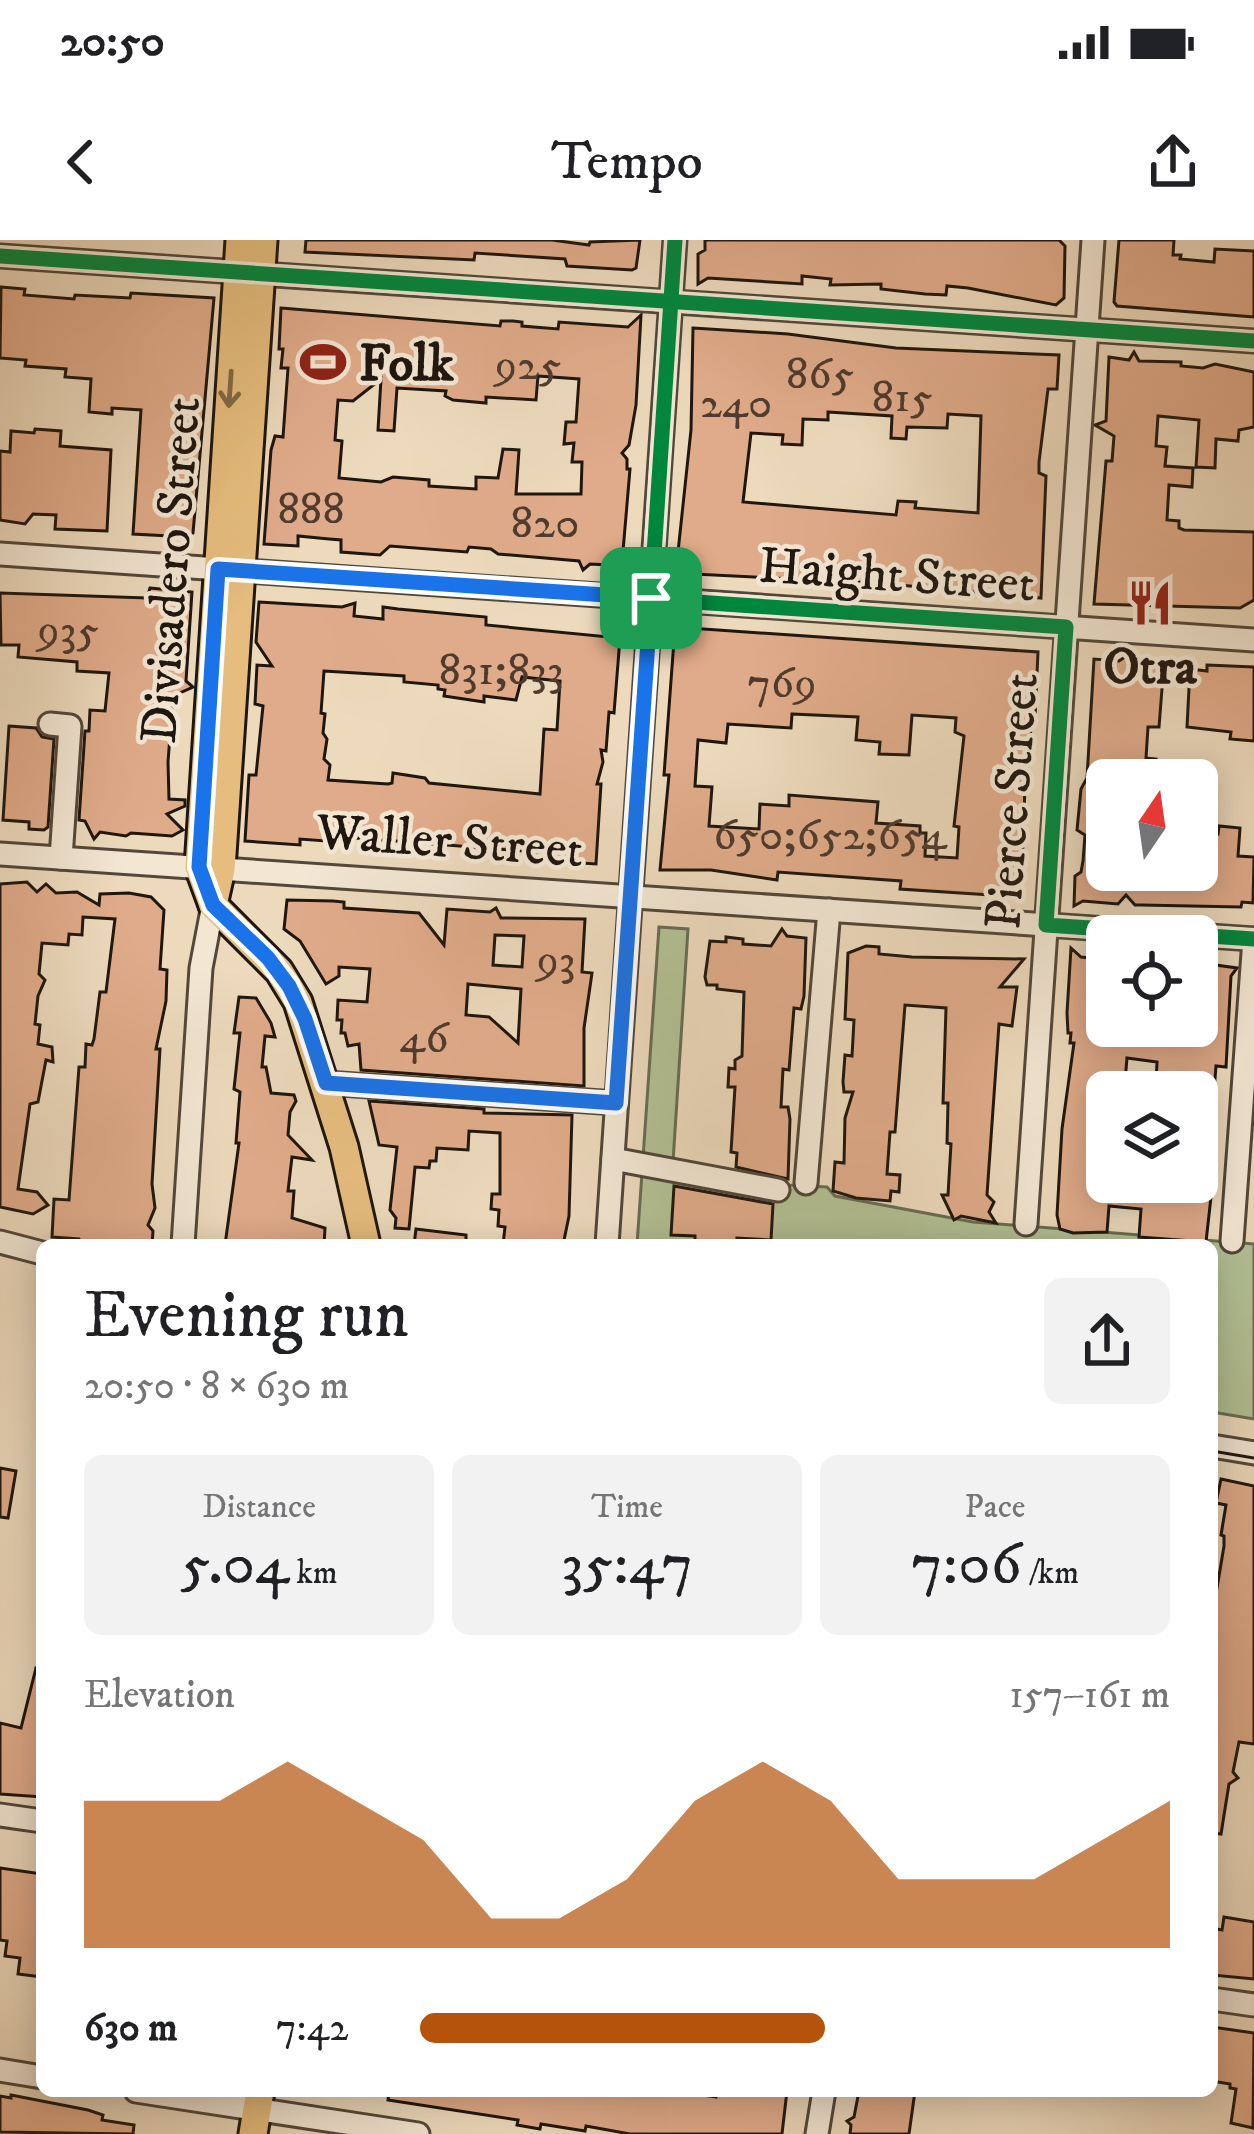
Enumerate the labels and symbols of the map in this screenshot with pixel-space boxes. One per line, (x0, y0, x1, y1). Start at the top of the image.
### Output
place label: Folk (359, 333, 454, 397)
sports icon: Folk (298, 337, 348, 387)
house number: 925 (493, 338, 561, 394)
house number: 865 (786, 347, 854, 403)
one-way arrow (218, 369, 241, 408)
house number: 815 (871, 370, 933, 426)
house number: 240 (700, 376, 772, 432)
street label: Divisadero Street (128, 395, 216, 746)
house number: 888 (277, 482, 345, 538)
house number: 820 (511, 496, 579, 552)
street label: Haight Street (756, 534, 1037, 618)
pin (600, 547, 702, 649)
restaurant icon: Otra (1125, 578, 1175, 628)
house number: 935 (35, 603, 99, 659)
place label: Otra (1103, 636, 1198, 700)
house number: 831;833 (438, 643, 564, 699)
house number: 769 (747, 656, 817, 712)
street label: Pierce Street (972, 671, 1054, 932)
north arrow (1086, 759, 1218, 891)
street label: Waller Street (313, 801, 585, 883)
house number: 650;652;654 (713, 808, 948, 864)
house number: 93 (534, 933, 576, 989)
house number: 46 (399, 1011, 450, 1067)

